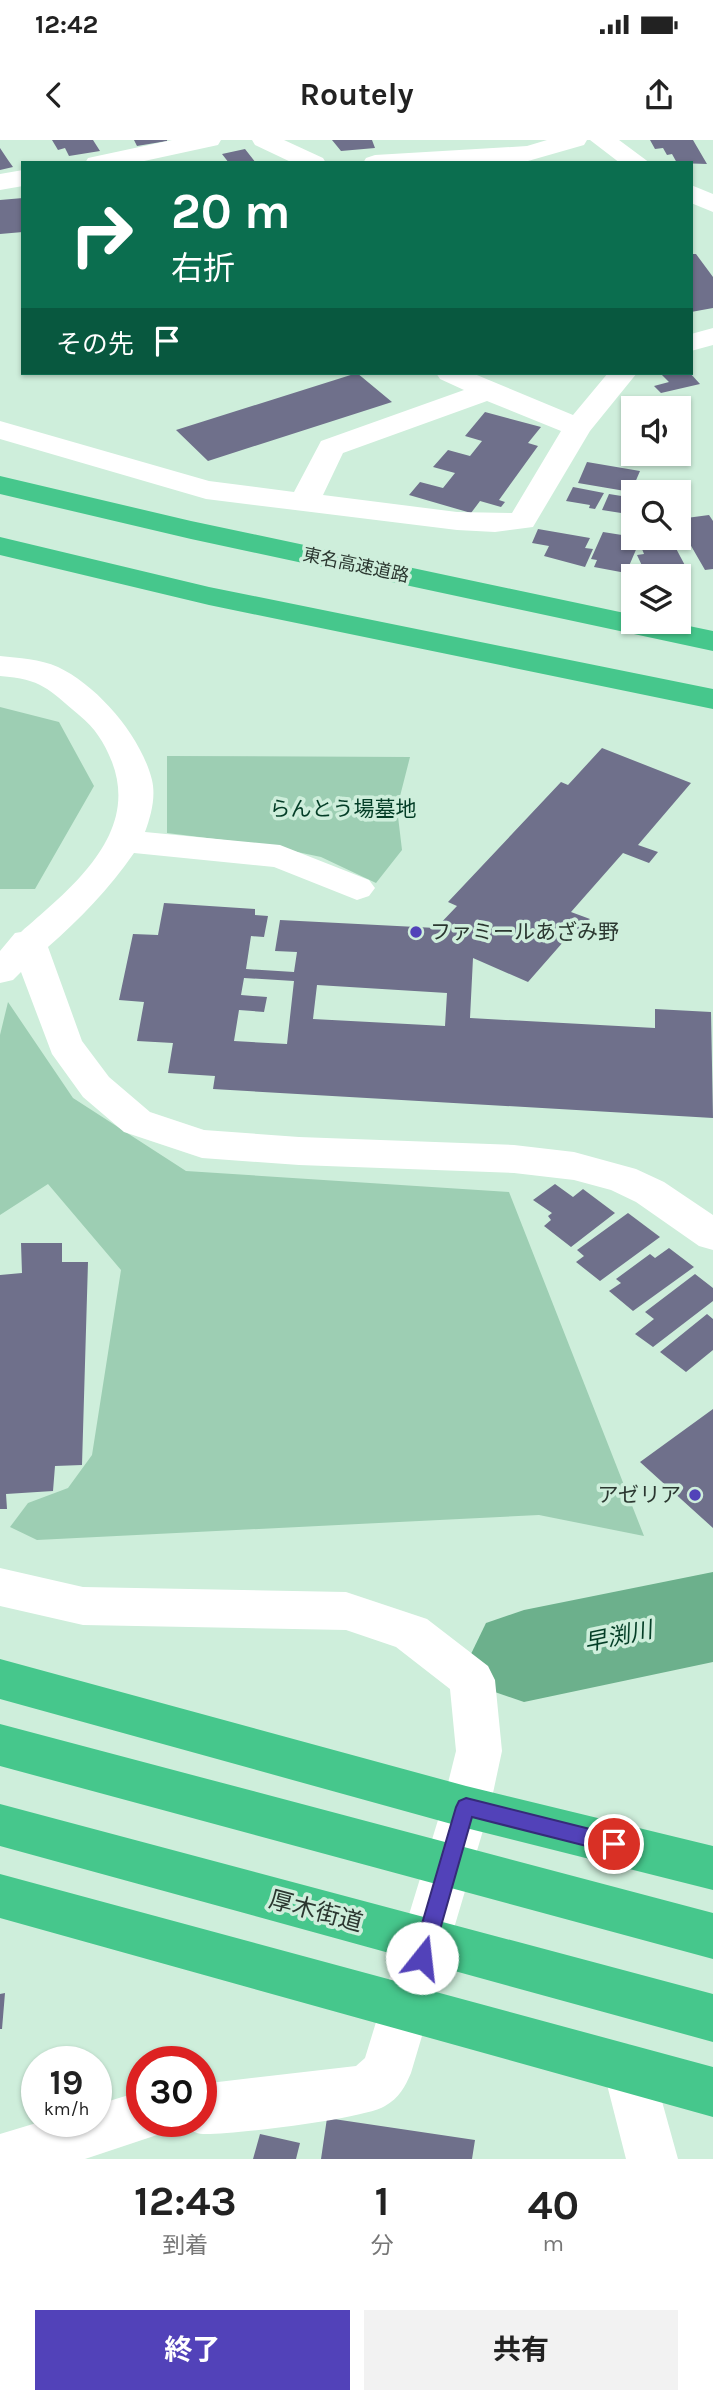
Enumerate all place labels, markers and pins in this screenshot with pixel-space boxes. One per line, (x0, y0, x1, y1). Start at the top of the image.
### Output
place label: ファミールあざみ野 (430, 920, 619, 944)
marker: ファミールあざみ野 (408, 924, 424, 940)
place label: アゼリア (597, 1483, 681, 1507)
marker: アゼリア (687, 1487, 703, 1503)
pin (584, 1814, 644, 1874)

